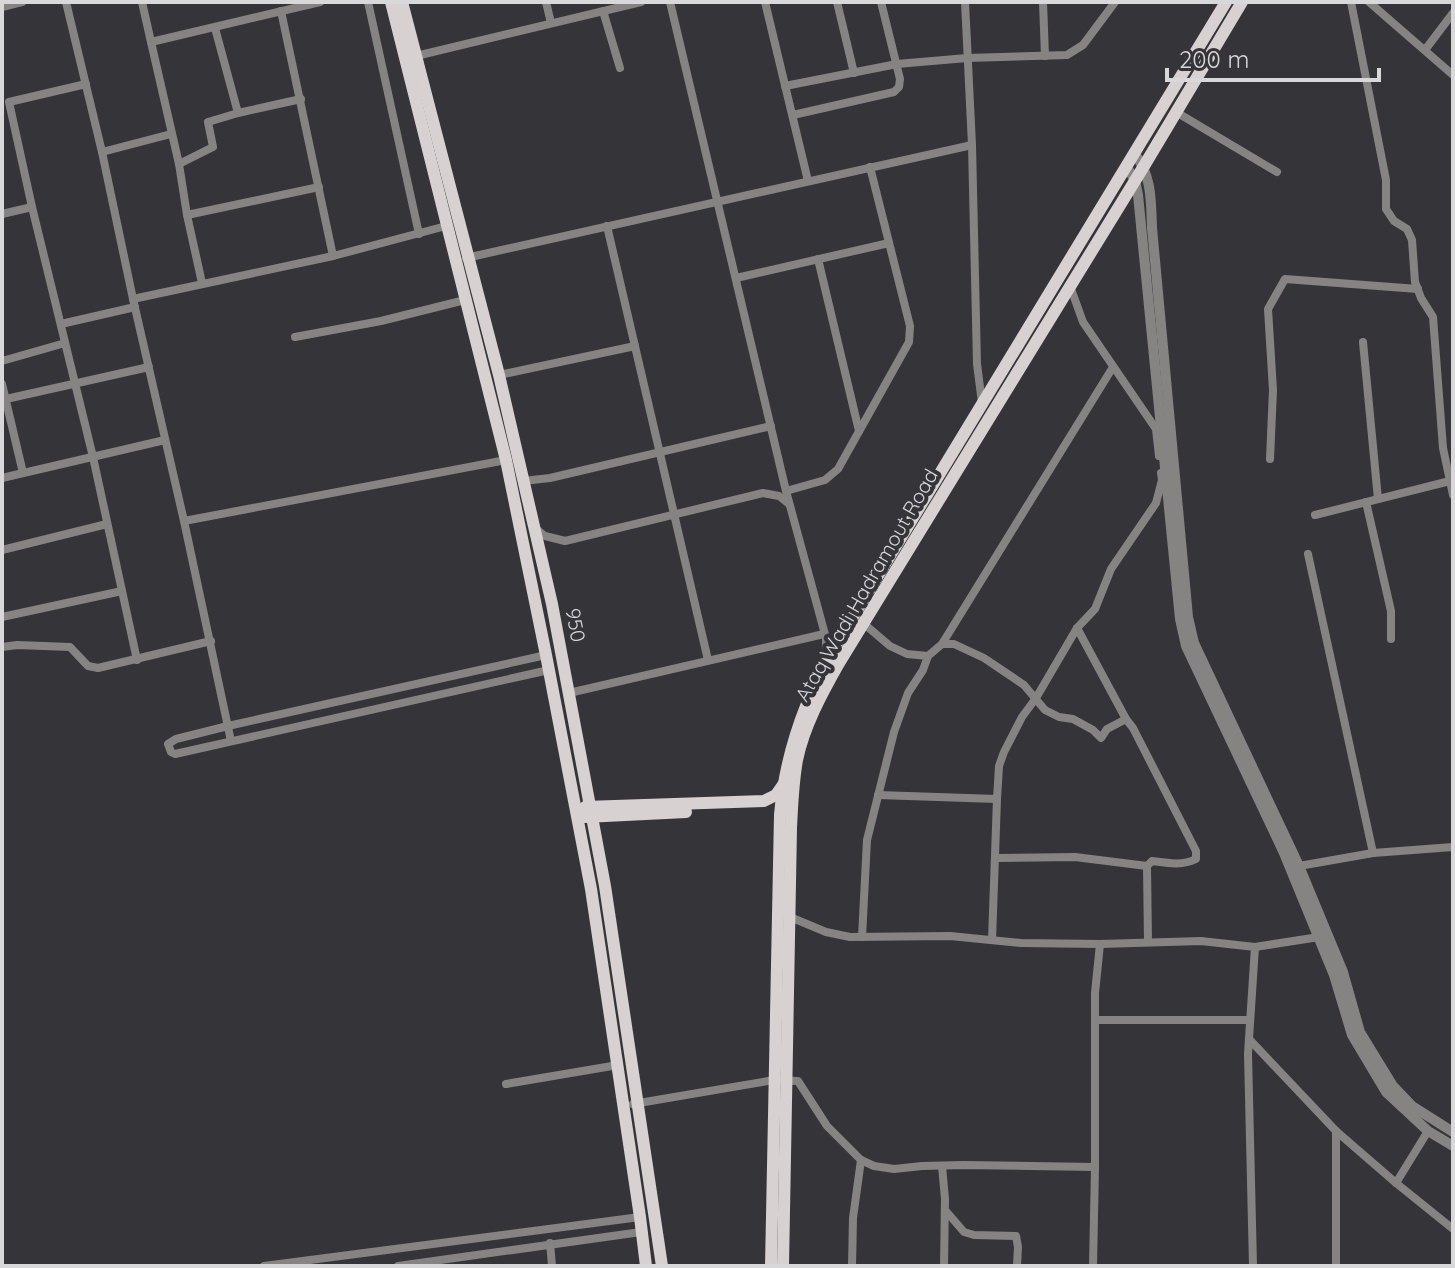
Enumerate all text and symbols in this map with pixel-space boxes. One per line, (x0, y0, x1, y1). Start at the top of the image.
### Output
scale bar (1167, 32, 1379, 82)
text: 200 m (1179, 44, 1249, 74)
street label: Ataq Wadi Hadramout Road (789, 464, 943, 706)
street label: 950 (560, 606, 592, 644)

